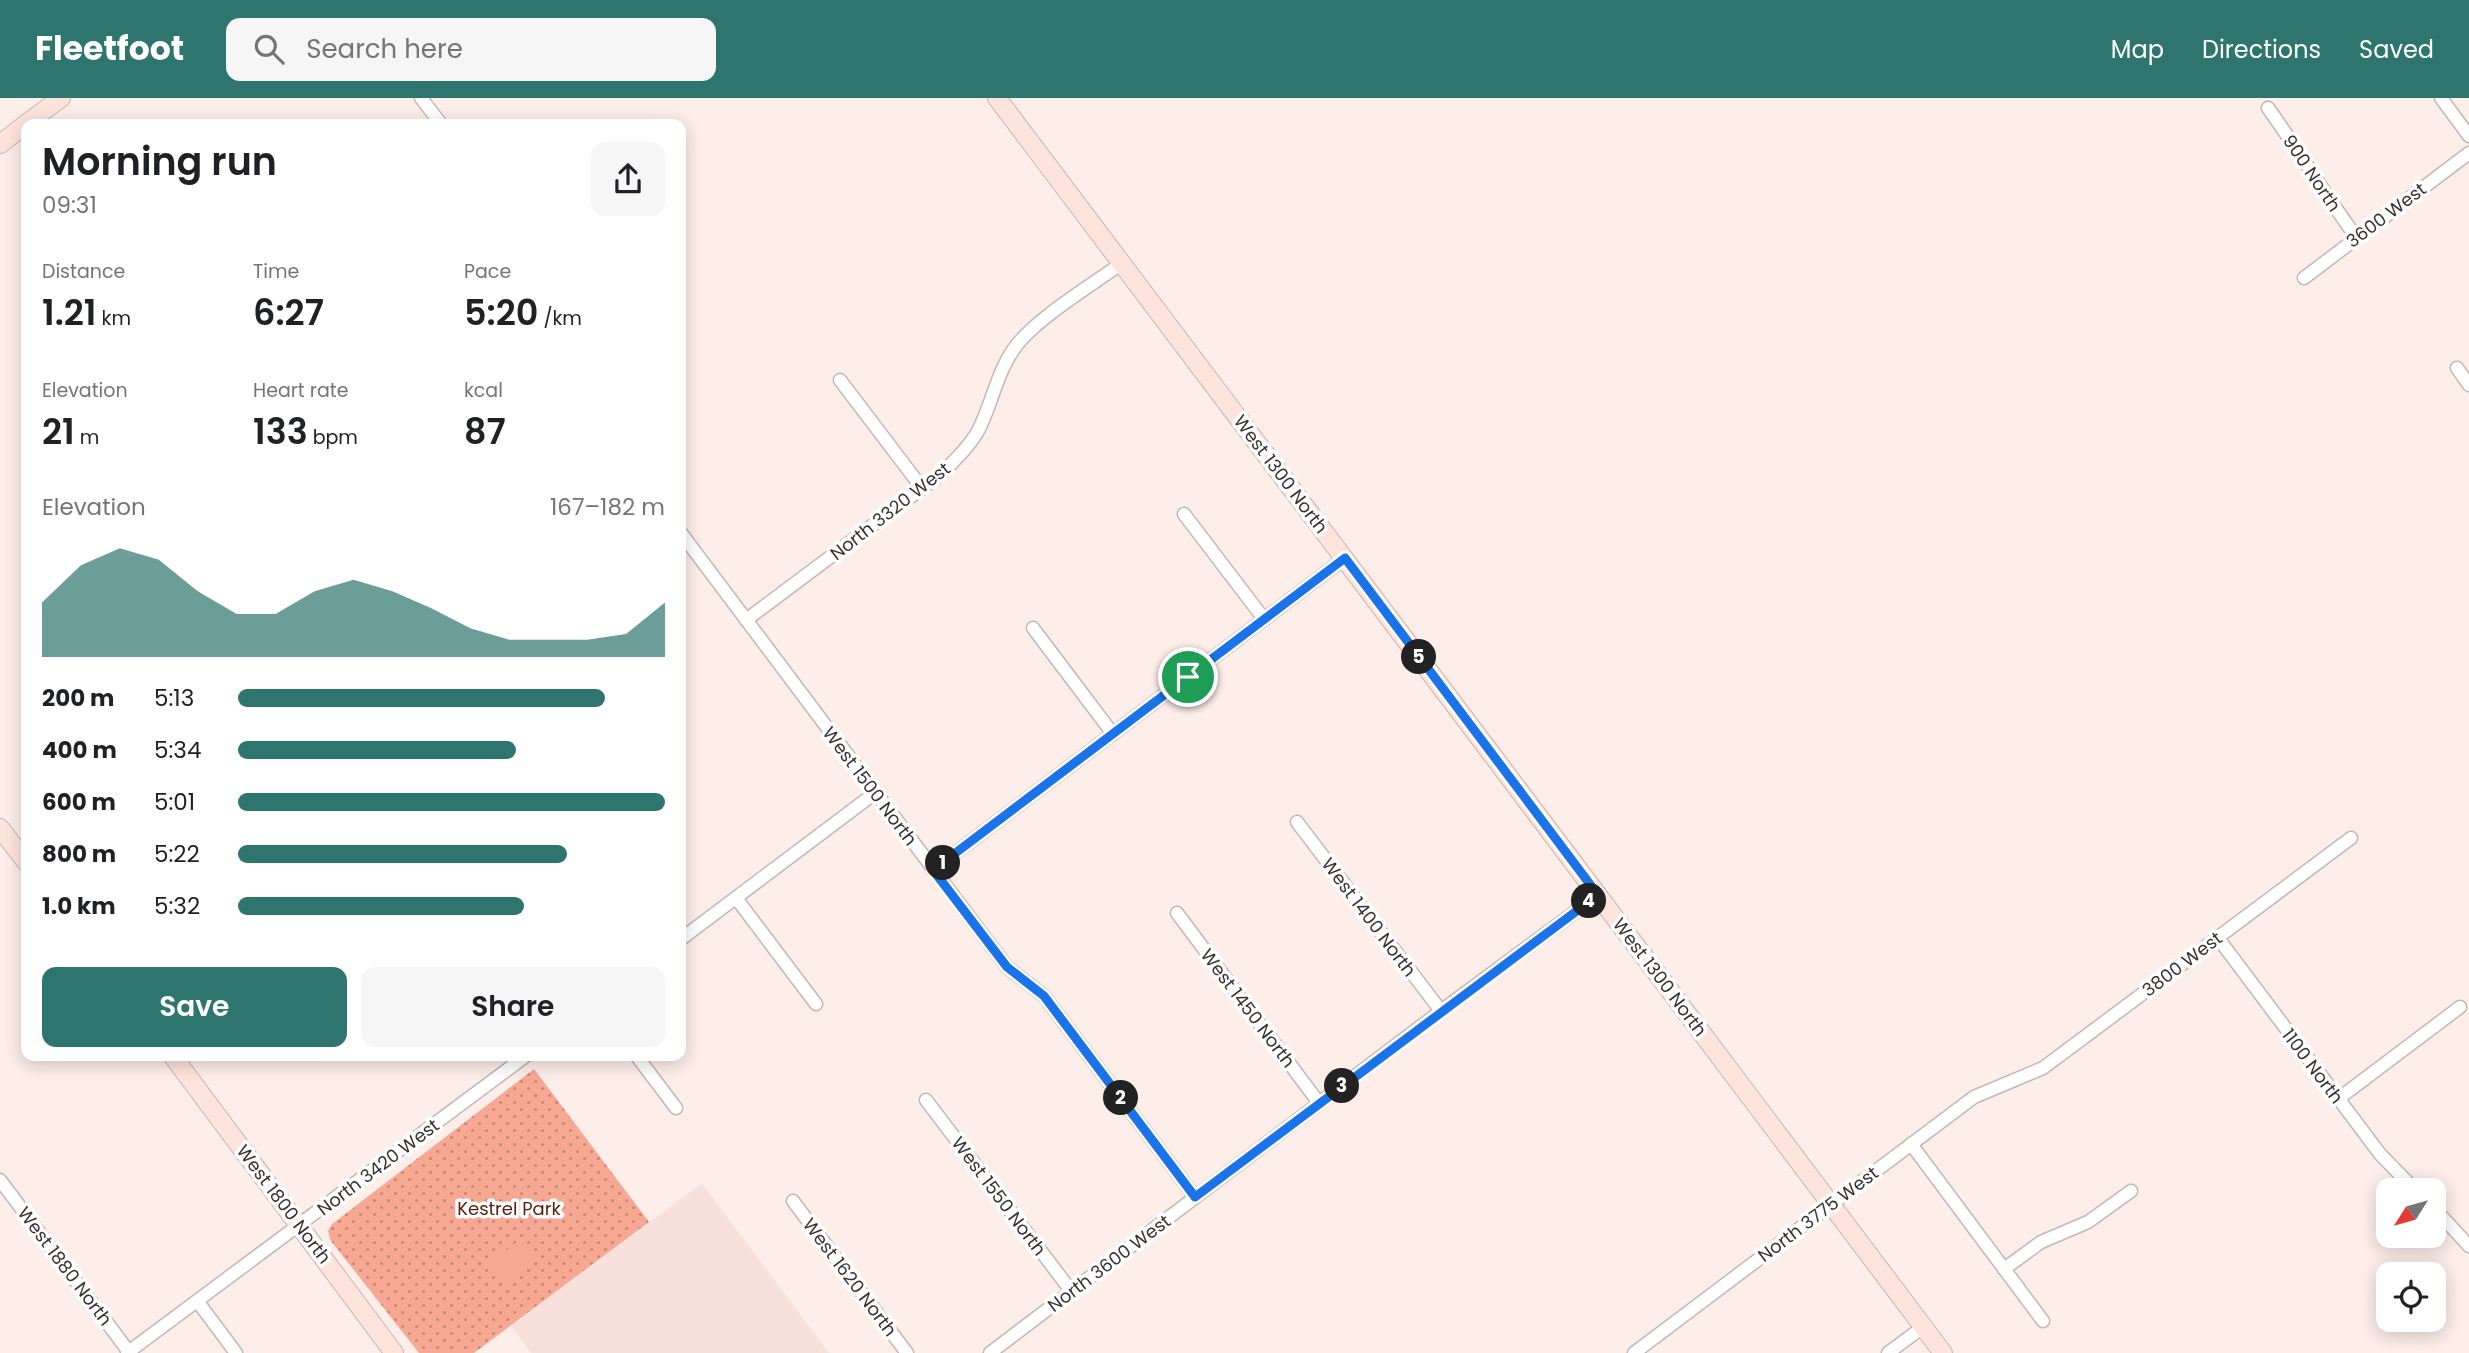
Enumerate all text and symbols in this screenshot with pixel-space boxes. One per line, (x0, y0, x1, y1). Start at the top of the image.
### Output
search box (226, 18, 716, 81)
text: Fleetfoot (35, 25, 184, 72)
icon: search (250, 30, 288, 68)
text: Search here (306, 31, 463, 67)
text: Map (2111, 33, 2164, 66)
text: Directions (2202, 33, 2321, 66)
text: Saved (2359, 33, 2434, 66)
street label: 900 North (2277, 130, 2347, 216)
text: Morning run (42, 135, 277, 188)
button: share (591, 142, 665, 216)
street label: 3600 West (2341, 177, 2431, 253)
text: 09:31 (42, 189, 97, 221)
text: Distance (42, 258, 125, 285)
text: Time (253, 258, 299, 285)
text: Pace (464, 258, 511, 285)
text: 1.21 (42, 288, 97, 337)
text: 6:27 (253, 288, 324, 337)
text: 5:20 (464, 288, 538, 337)
text: km (97, 305, 131, 332)
text: /km (538, 305, 582, 332)
text: Elevation (42, 377, 128, 404)
text: Heart rate (253, 377, 348, 404)
text: kcal (464, 377, 503, 404)
text: 21 (42, 407, 75, 456)
text: 133 (253, 407, 308, 456)
text: 87 (464, 407, 506, 456)
street label: West 1300 North (1228, 410, 1334, 538)
text: m (75, 424, 99, 451)
text: bpm (308, 424, 358, 451)
street label: North 3320 West (825, 456, 955, 566)
text: Elevation (42, 491, 146, 523)
text: 167–182 m (550, 491, 665, 523)
pin: 5 (1402, 640, 1436, 674)
text: 5 (1412, 643, 1425, 670)
pin (1158, 647, 1218, 707)
icon: arrive (1169, 658, 1207, 696)
text: 200 m (42, 682, 114, 714)
text: 5:13 (154, 682, 194, 714)
street label: West 1500 North (817, 721, 923, 851)
text: 400 m (42, 734, 117, 766)
text: 5:34 (154, 734, 201, 766)
text: 600 m (42, 786, 116, 818)
text: 5:01 (154, 786, 195, 818)
text: 800 m (42, 838, 116, 870)
text: 5:22 (154, 838, 200, 870)
pin: 1 (926, 846, 960, 880)
text: 1 (939, 849, 946, 876)
street label: West 1400 North (1316, 852, 1422, 982)
pin: 4 (1572, 884, 1606, 918)
text: 4 (1582, 887, 1595, 914)
text: 1.0 km (42, 890, 116, 922)
text: 5:32 (154, 890, 200, 922)
street label: West 1300 North (1607, 913, 1713, 1041)
street label: 3800 West (2137, 926, 2227, 1002)
street label: West 1450 North (1195, 943, 1301, 1073)
button: Save (42, 967, 347, 1047)
button: Share (361, 967, 665, 1047)
street label: 1100 North (2277, 1023, 2349, 1109)
pin: 3 (1324, 1068, 1360, 1104)
text: 3 (1336, 1072, 1347, 1099)
pin: 2 (1104, 1080, 1138, 1116)
text: 2 (1115, 1084, 1126, 1111)
street label: North 3420 West (312, 1113, 444, 1221)
street label: West 1550 North (946, 1131, 1052, 1261)
street label: West 1800 North (231, 1139, 337, 1269)
street label: North 3775 West (1753, 1160, 1883, 1268)
north arrow (2376, 1178, 2446, 1248)
map controls (2376, 1178, 2446, 1332)
park label: Kestrel Park (457, 1196, 562, 1221)
street label: West 1880 North (12, 1201, 118, 1331)
street label: North 3600 West (1042, 1209, 1176, 1317)
street label: West 1620 North (797, 1213, 903, 1341)
button: locate (2376, 1262, 2446, 1332)

